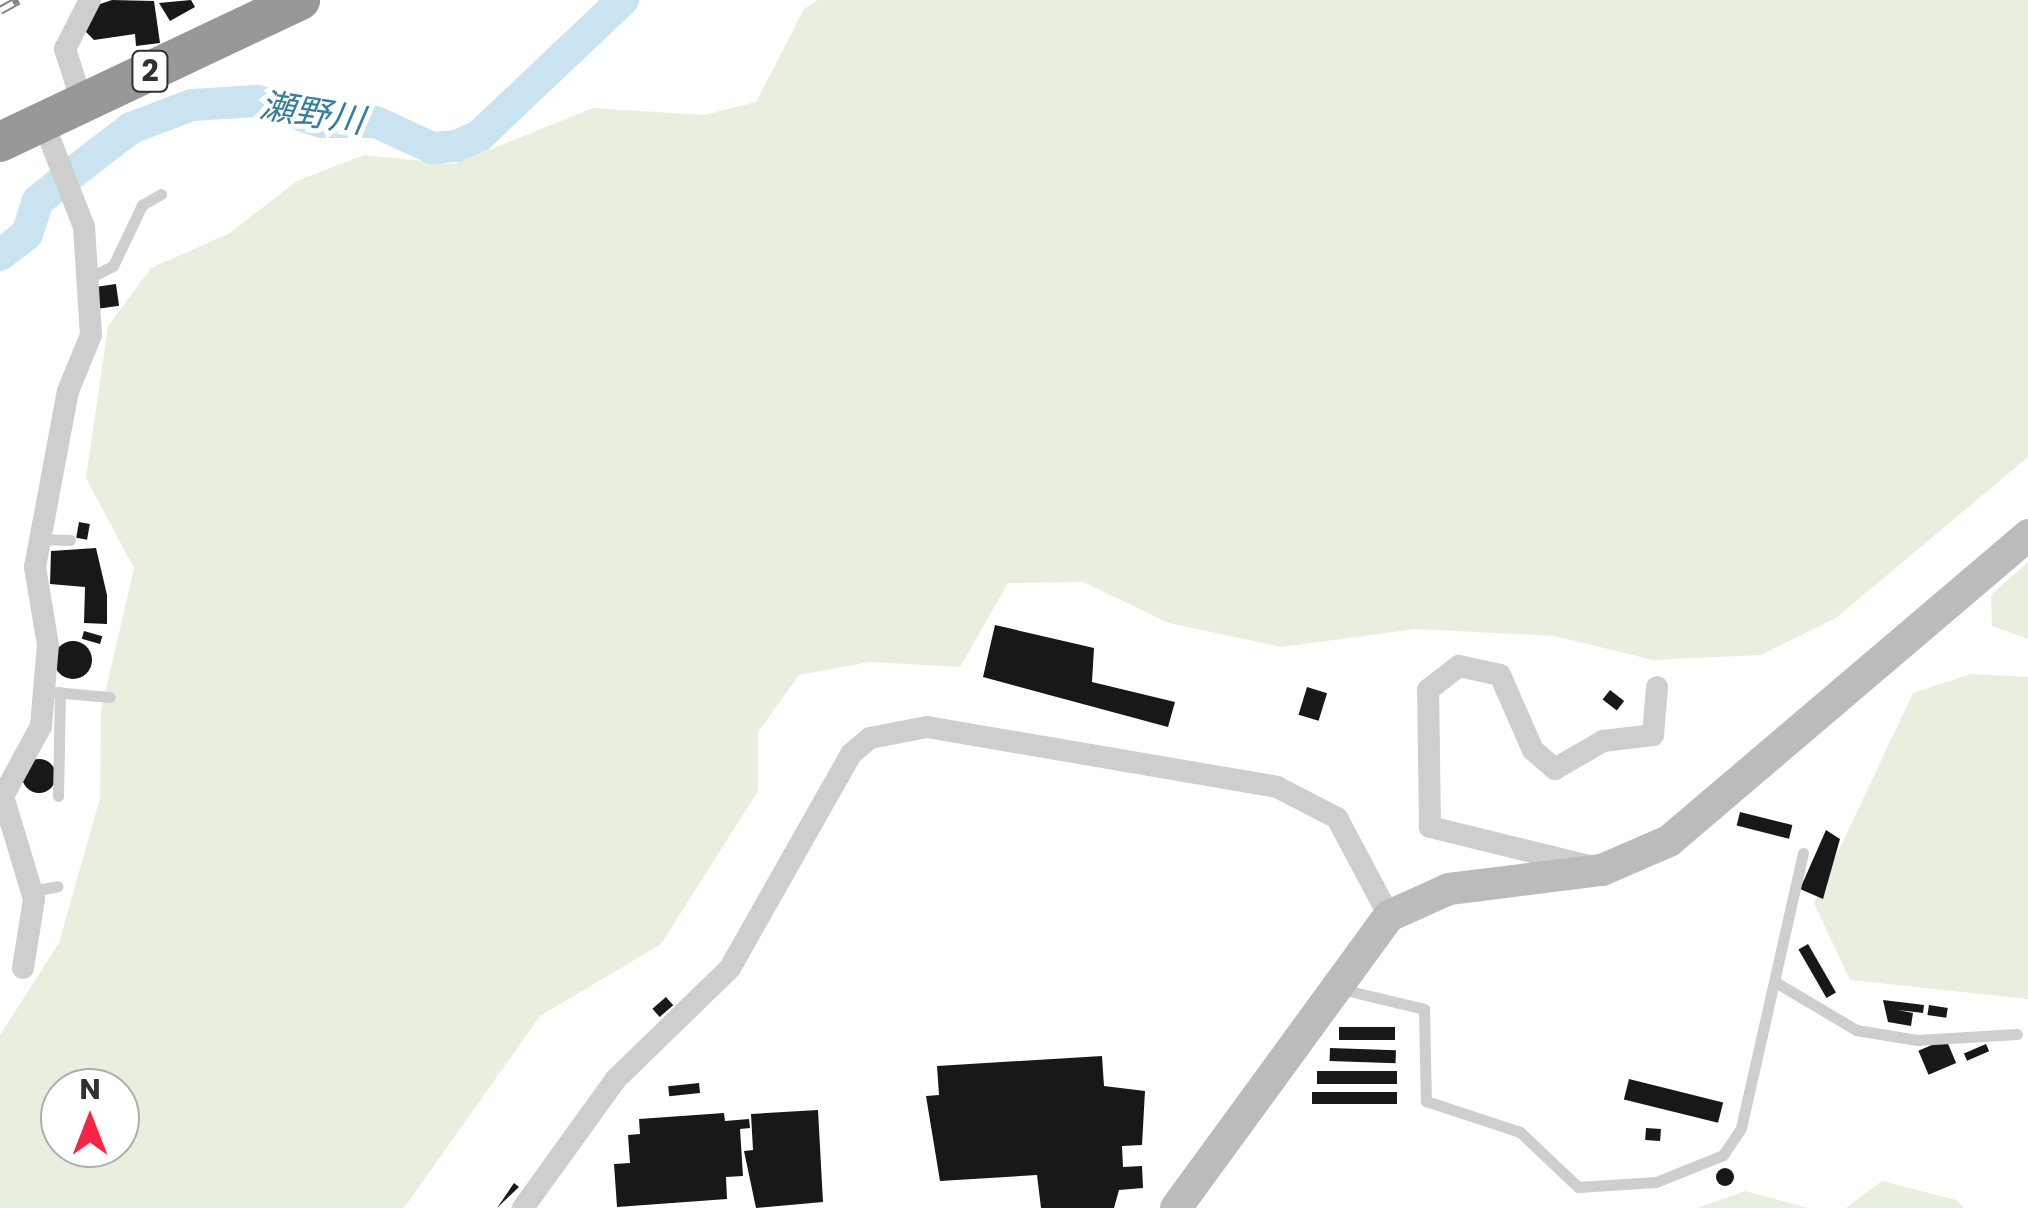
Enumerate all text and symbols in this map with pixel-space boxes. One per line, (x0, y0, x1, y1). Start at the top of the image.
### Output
road number: 2 (130, 46, 170, 96)
water label: 瀬野川 (257, 84, 367, 142)
north arrow (40, 1068, 140, 1168)
text: N (79, 1070, 101, 1109)

